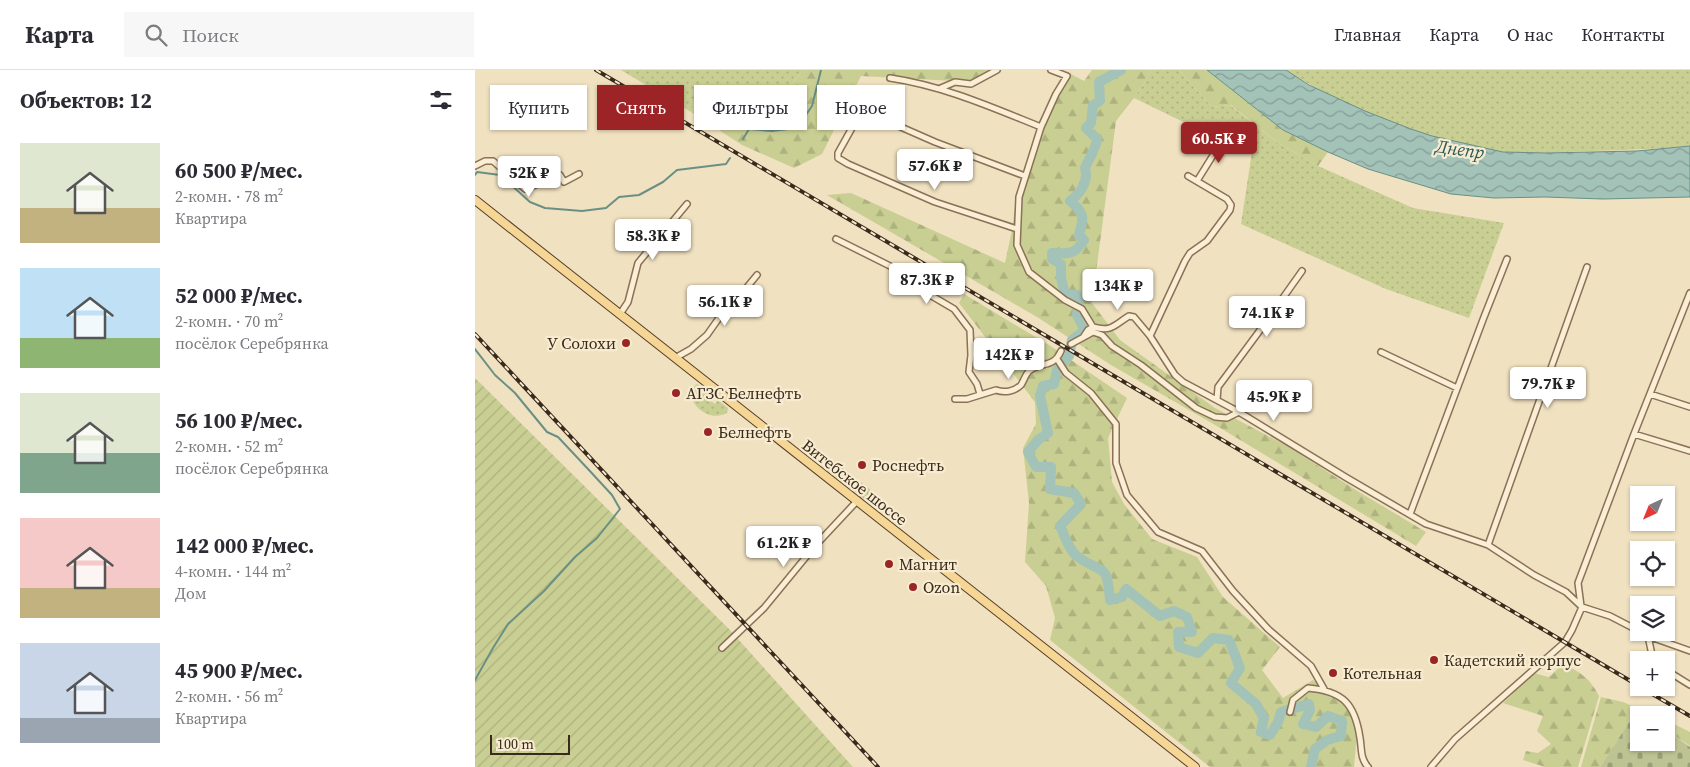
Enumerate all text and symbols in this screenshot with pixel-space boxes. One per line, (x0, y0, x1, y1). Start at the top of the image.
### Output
search box (124, 12, 474, 57)
text: Карта (25, 18, 94, 51)
icon: search (142, 21, 170, 49)
text: Поиск (182, 22, 239, 48)
text: Главная (1334, 22, 1401, 47)
text: Карта (1429, 22, 1479, 47)
text: О нас (1507, 22, 1553, 47)
text: Контакты (1581, 22, 1665, 47)
chip: Купить (490, 85, 587, 130)
chip: Снять (597, 85, 684, 130)
chip: Фильтры (694, 85, 807, 130)
chip: Новое (817, 85, 905, 130)
text: Объектов: 12 (20, 86, 152, 115)
icon: filters (427, 86, 455, 114)
pin: 60.5K ₽ (1173, 122, 1265, 164)
text: 60.5K ₽ (1192, 127, 1246, 149)
water label: Днепр (1432, 133, 1486, 165)
pin: 57.6K ₽ (889, 148, 981, 191)
text: 57.6K ₽ (908, 154, 962, 176)
text: 60 500 ₽/мес. (175, 156, 303, 185)
pin: 52K ₽ (494, 156, 564, 198)
text: 52K ₽ (509, 161, 549, 183)
icon: home (60, 163, 120, 223)
text: 2-комн. · 78 m² (175, 185, 283, 207)
text: Квартира (175, 207, 247, 229)
pin: 58.3K ₽ (607, 218, 699, 261)
text: 58.3K ₽ (626, 224, 680, 246)
pin: 87.3K ₽ (881, 262, 973, 305)
text: 87.3K ₽ (900, 268, 954, 290)
pin: 134K ₽ (1077, 268, 1159, 311)
text: 134K ₽ (1093, 274, 1143, 296)
text: 52 000 ₽/мес. (175, 281, 303, 310)
pin: 56.1K ₽ (679, 284, 771, 327)
icon: home (60, 288, 120, 348)
text: 56.1K ₽ (698, 290, 752, 312)
pin: 74.1K ₽ (1221, 296, 1313, 338)
text: 74.1K ₽ (1240, 301, 1294, 323)
text: 2-комн. · 70 m² (175, 310, 283, 332)
text: посёлок Серебрянка (175, 332, 329, 354)
place label: У Солохи (547, 332, 616, 354)
marker: У Солохи (620, 337, 632, 349)
pin: 142K ₽ (968, 338, 1050, 380)
text: 142K ₽ (984, 343, 1034, 365)
pin: 79.7K ₽ (1502, 366, 1594, 409)
text: 79.7K ₽ (1521, 372, 1575, 394)
pin: 45.9K ₽ (1228, 380, 1320, 422)
place label: АГЗС Белнефть (686, 382, 801, 404)
text: 45.9K ₽ (1247, 385, 1301, 407)
marker: АГЗС Белнефть (670, 387, 682, 399)
text: 56 100 ₽/мес. (175, 406, 303, 435)
icon: home (60, 413, 120, 473)
place label: Белнефть (718, 421, 791, 443)
marker: Белнефть (702, 426, 714, 438)
street label: Витебское шоссе (798, 434, 912, 530)
text: 2-комн. · 52 m² (175, 435, 283, 457)
place label: Роснефть (872, 454, 944, 476)
text: посёлок Серебрянка (175, 457, 329, 479)
marker: Роснефть (856, 459, 868, 471)
north arrow (1630, 486, 1675, 531)
map controls (1630, 486, 1675, 751)
pin: 61.2K ₽ (738, 526, 830, 568)
text: 142 000 ₽/мес. (175, 531, 314, 560)
text: 61.2K ₽ (757, 531, 811, 553)
icon: home (60, 538, 120, 598)
button: locate (1630, 541, 1675, 586)
place label: Магнит (899, 553, 958, 575)
marker: Магнит (883, 558, 895, 570)
text: 4-комн. · 144 m² (175, 560, 291, 582)
place label: Ozon (923, 576, 960, 598)
marker: Ozon (907, 581, 919, 593)
text: Дом (175, 582, 207, 604)
button: layers (1630, 596, 1675, 641)
place label: Кадетский корпус (1444, 649, 1581, 671)
button: + (1630, 651, 1675, 696)
marker: Кадетский корпус (1428, 654, 1440, 666)
text: 45 900 ₽/мес. (175, 656, 303, 685)
place label: Котельная (1343, 662, 1422, 684)
icon: home (60, 663, 120, 723)
marker: Котельная (1327, 667, 1339, 679)
text: 2-комн. · 56 m² (175, 685, 283, 707)
button: − (1630, 706, 1675, 751)
text: Квартира (175, 707, 247, 729)
scale bar (490, 732, 570, 755)
text: 100 m (497, 734, 534, 754)

